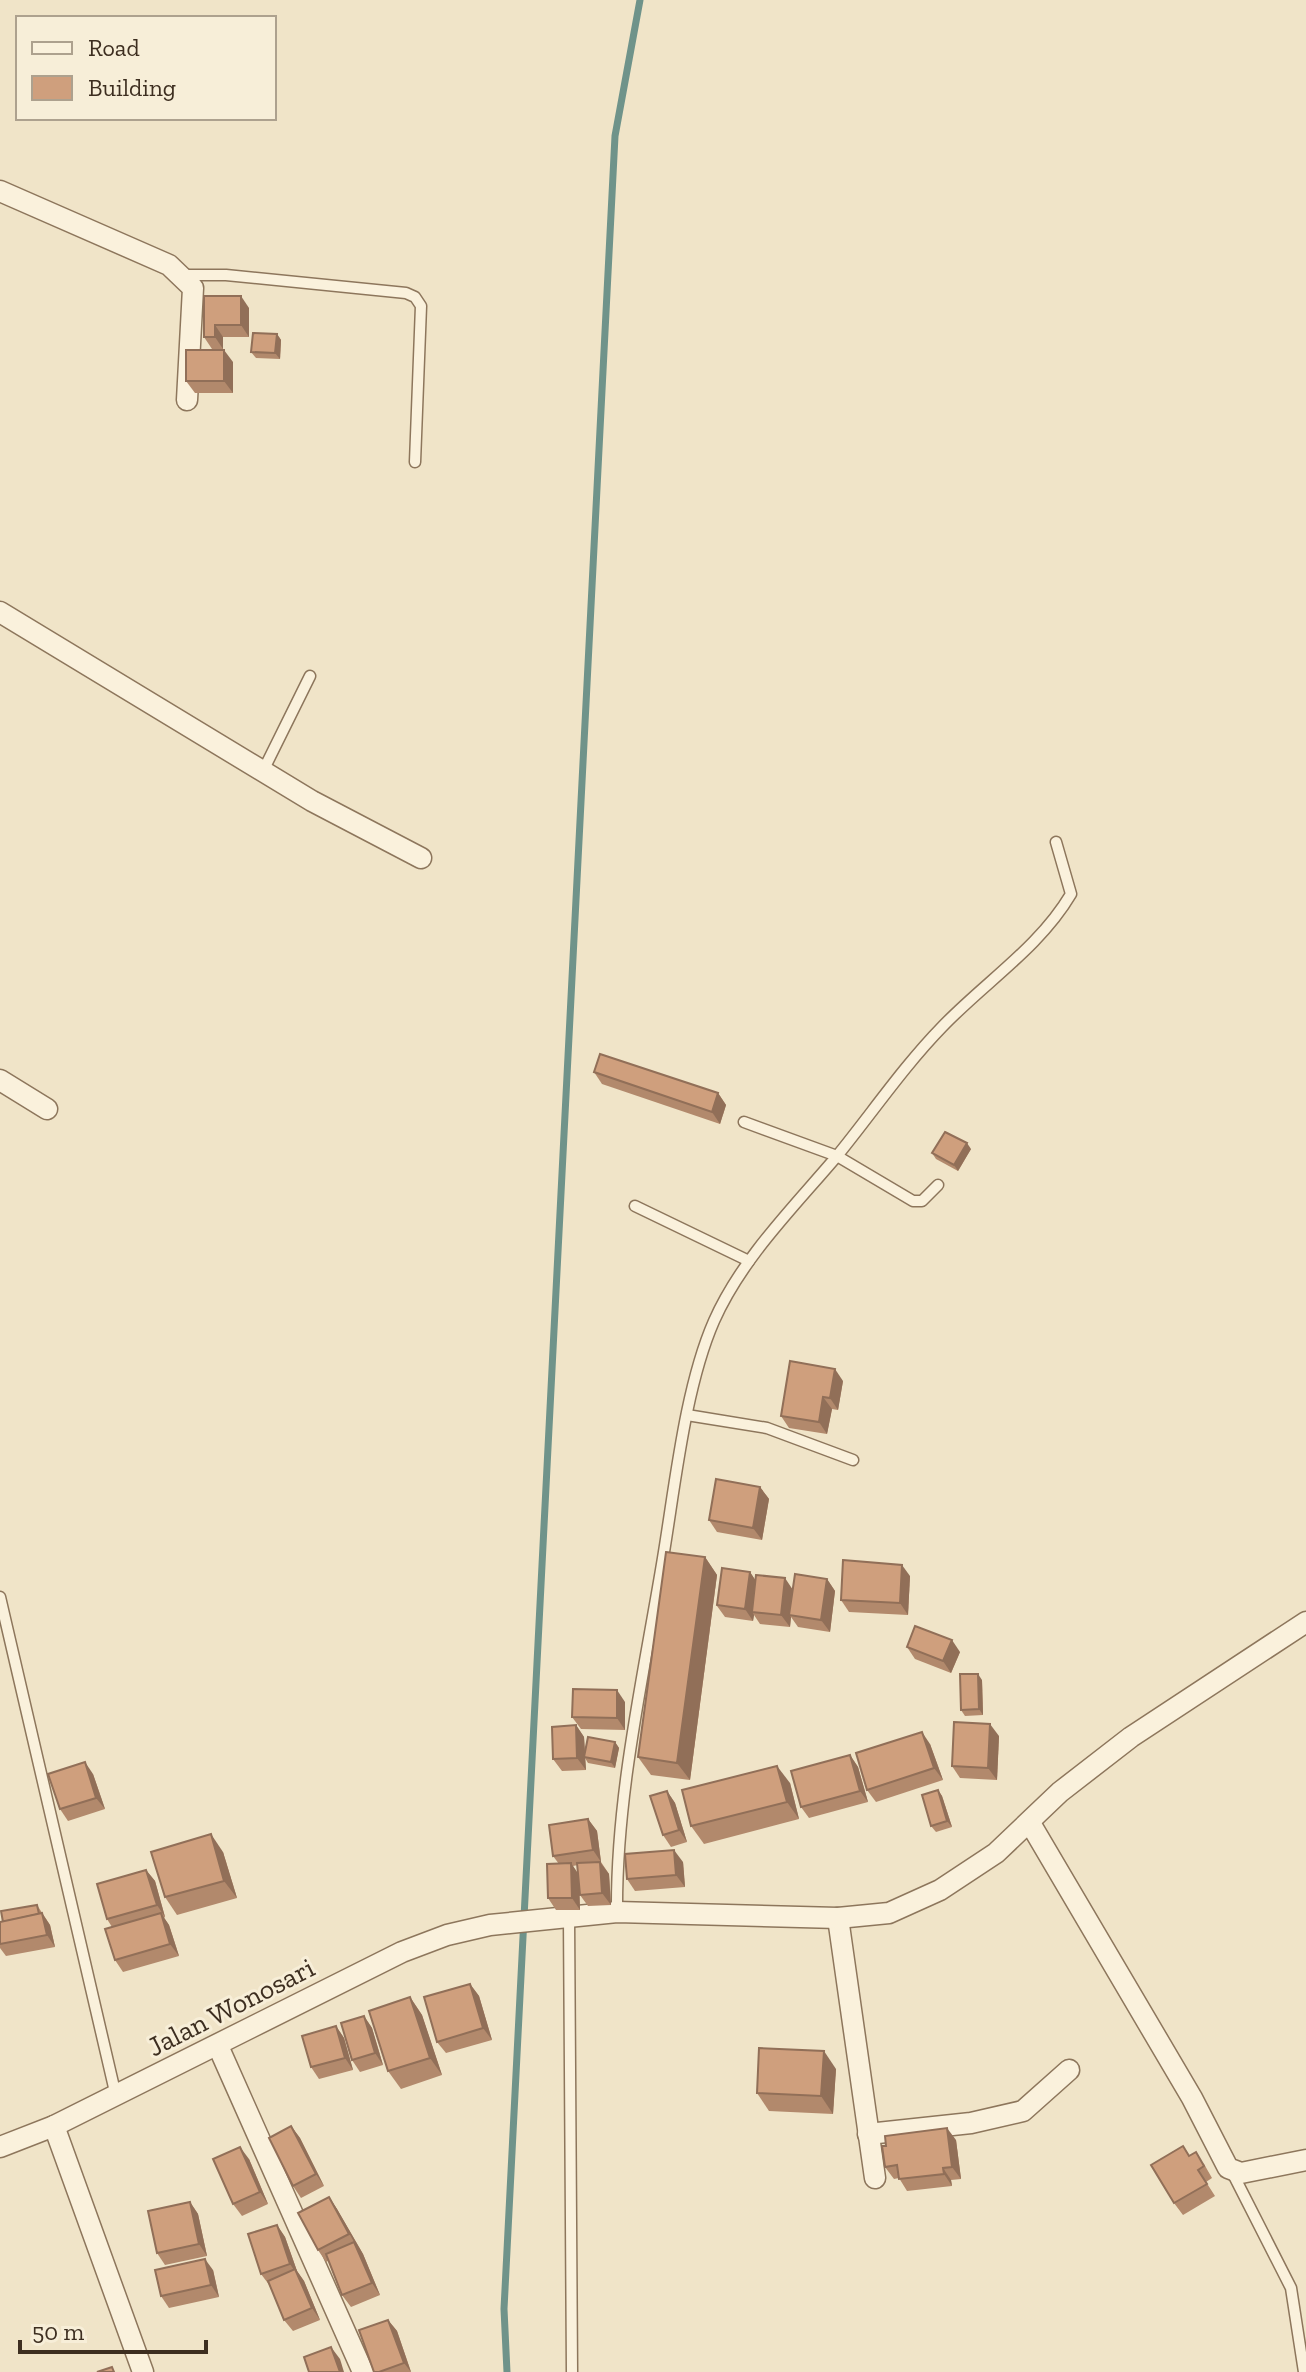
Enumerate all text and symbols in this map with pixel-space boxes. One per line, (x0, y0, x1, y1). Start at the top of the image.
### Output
legend (16, 16, 276, 120)
text: Road (88, 33, 140, 62)
text: Building (88, 73, 176, 102)
street label: Jalan Wonosari (142, 1951, 320, 2063)
scale bar (20, 2304, 206, 2354)
text: 50 m (32, 2317, 85, 2346)

